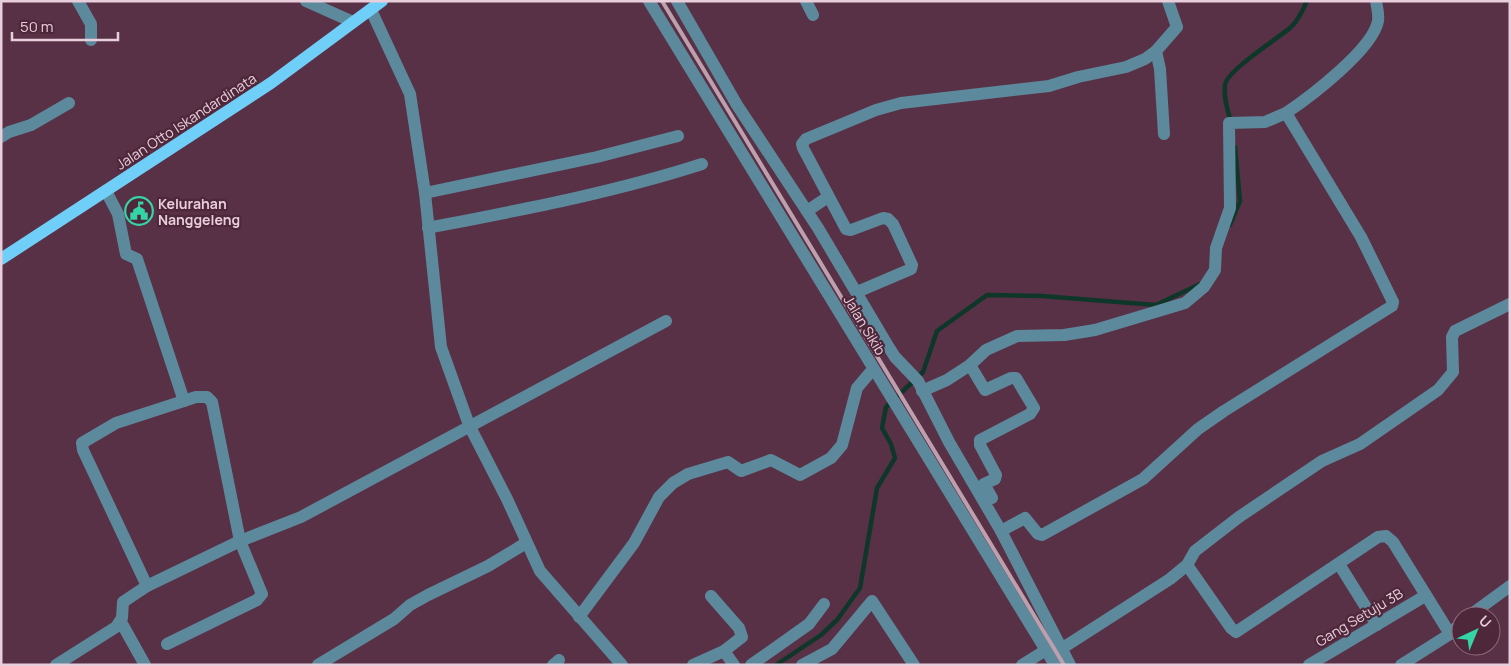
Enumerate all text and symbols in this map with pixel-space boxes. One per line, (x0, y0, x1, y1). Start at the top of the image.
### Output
scale bar (12, 10, 119, 42)
text: 50 m (20, 16, 54, 37)
street label: Jalan Otto Iskandardinata (112, 68, 260, 174)
place label: Kelurahan Nanggeleng (158, 194, 240, 229)
public building icon: Kelurahan Nanggeleng (124, 196, 154, 226)
street label: Jalan Sikib (840, 291, 890, 359)
street label: Gang Setuju 3B (1312, 583, 1407, 651)
north arrow (1451, 606, 1501, 656)
text: U (1475, 611, 1496, 632)

